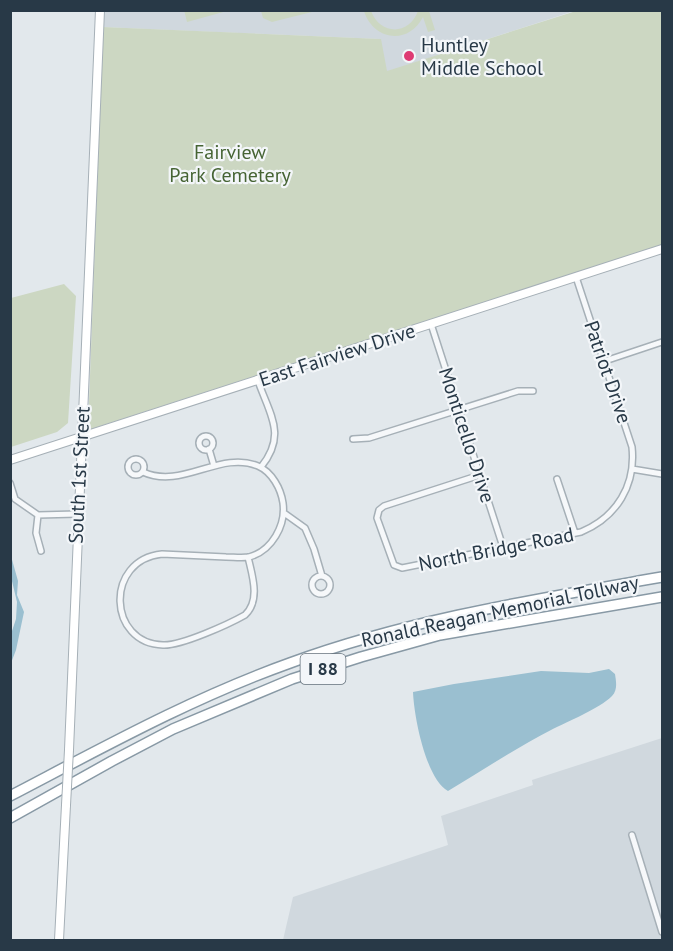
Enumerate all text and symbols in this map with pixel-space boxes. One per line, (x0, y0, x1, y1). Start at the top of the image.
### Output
place label: Huntley Middle School (421, 32, 543, 81)
marker: Huntley Middle School (402, 49, 416, 63)
park label: Fairview Park Cemetery (169, 139, 291, 188)
street label: East Fairview Drive (256, 317, 418, 393)
street label: Patriot Drive (578, 317, 638, 427)
street label: Monticello Drive (433, 364, 501, 506)
street label: South 1st Street (62, 405, 96, 544)
street label: North Bridge Road (416, 521, 576, 577)
street label: Ronald Reagan Memorial Tollway (359, 569, 642, 653)
road number: I 88 (300, 654, 346, 684)

